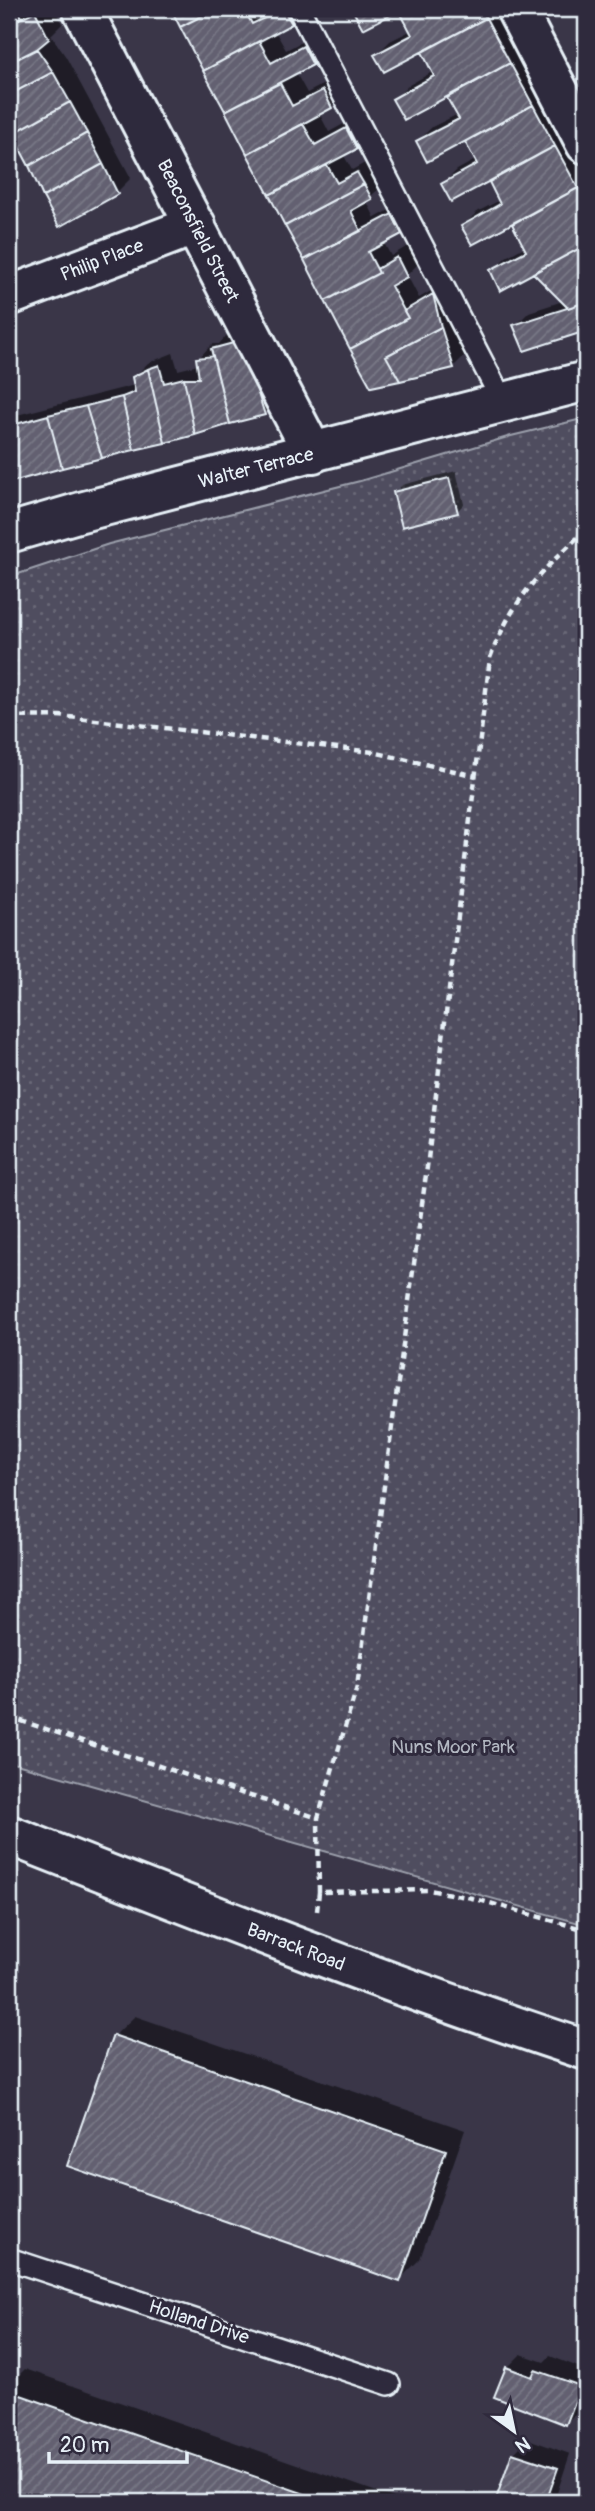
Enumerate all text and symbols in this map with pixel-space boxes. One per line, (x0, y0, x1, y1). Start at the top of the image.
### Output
street label: Beaconsfield Street (152, 155, 245, 307)
street label: Philip Place (57, 233, 147, 287)
street label: Walter Terrace (196, 442, 317, 494)
park label: Nuns Moor Park (391, 1735, 515, 1759)
street label: Barrack Road (244, 1917, 348, 1977)
street label: Holland Drive (146, 2294, 253, 2350)
north arrow (480, 2396, 550, 2466)
scale bar (49, 2420, 187, 2464)
text: N (511, 2431, 535, 2458)
text: 20 m (60, 2432, 109, 2459)

